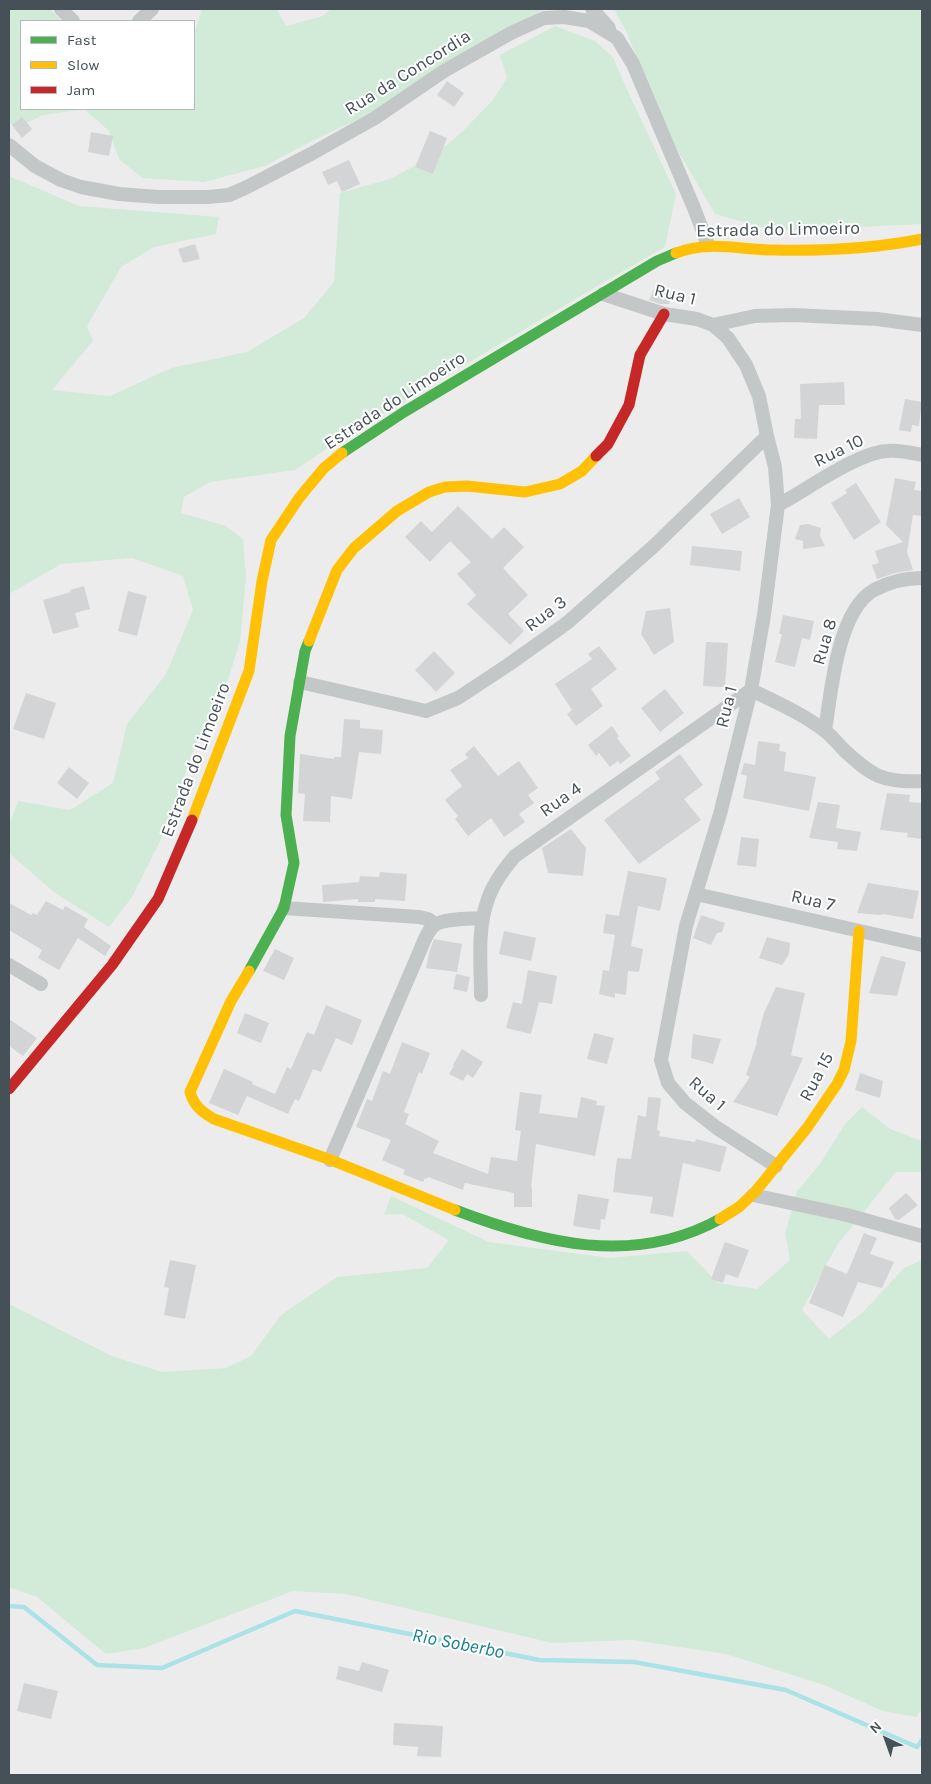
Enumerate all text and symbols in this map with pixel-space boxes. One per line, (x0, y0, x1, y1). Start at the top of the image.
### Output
legend (20, 20, 195, 110)
street label: Rua da Concordia (341, 26, 475, 120)
text: Fast (67, 31, 96, 49)
text: Slow (67, 56, 99, 74)
text: Jam (67, 81, 95, 99)
street label: Estrada do Limoeiro (696, 218, 860, 242)
street label: Rua 1 (652, 279, 698, 311)
street label: Estrada do Limoeiro (320, 347, 470, 455)
street label: Rua 10 (811, 430, 867, 472)
street label: Rua 3 (521, 591, 571, 637)
street label: Rua 8 (808, 616, 842, 668)
street label: Estrada do Limoeiro (157, 680, 235, 840)
street label: Rua 1 (711, 684, 743, 730)
street label: Rua 4 (536, 778, 586, 822)
street label: Rua 7 (789, 885, 837, 917)
street label: Rua 15 (795, 1049, 839, 1105)
street label: Rua 1 (684, 1072, 730, 1116)
water label: Rio Soberbo (410, 1624, 506, 1664)
north arrow (861, 1714, 911, 1764)
text: N (866, 1718, 885, 1737)

